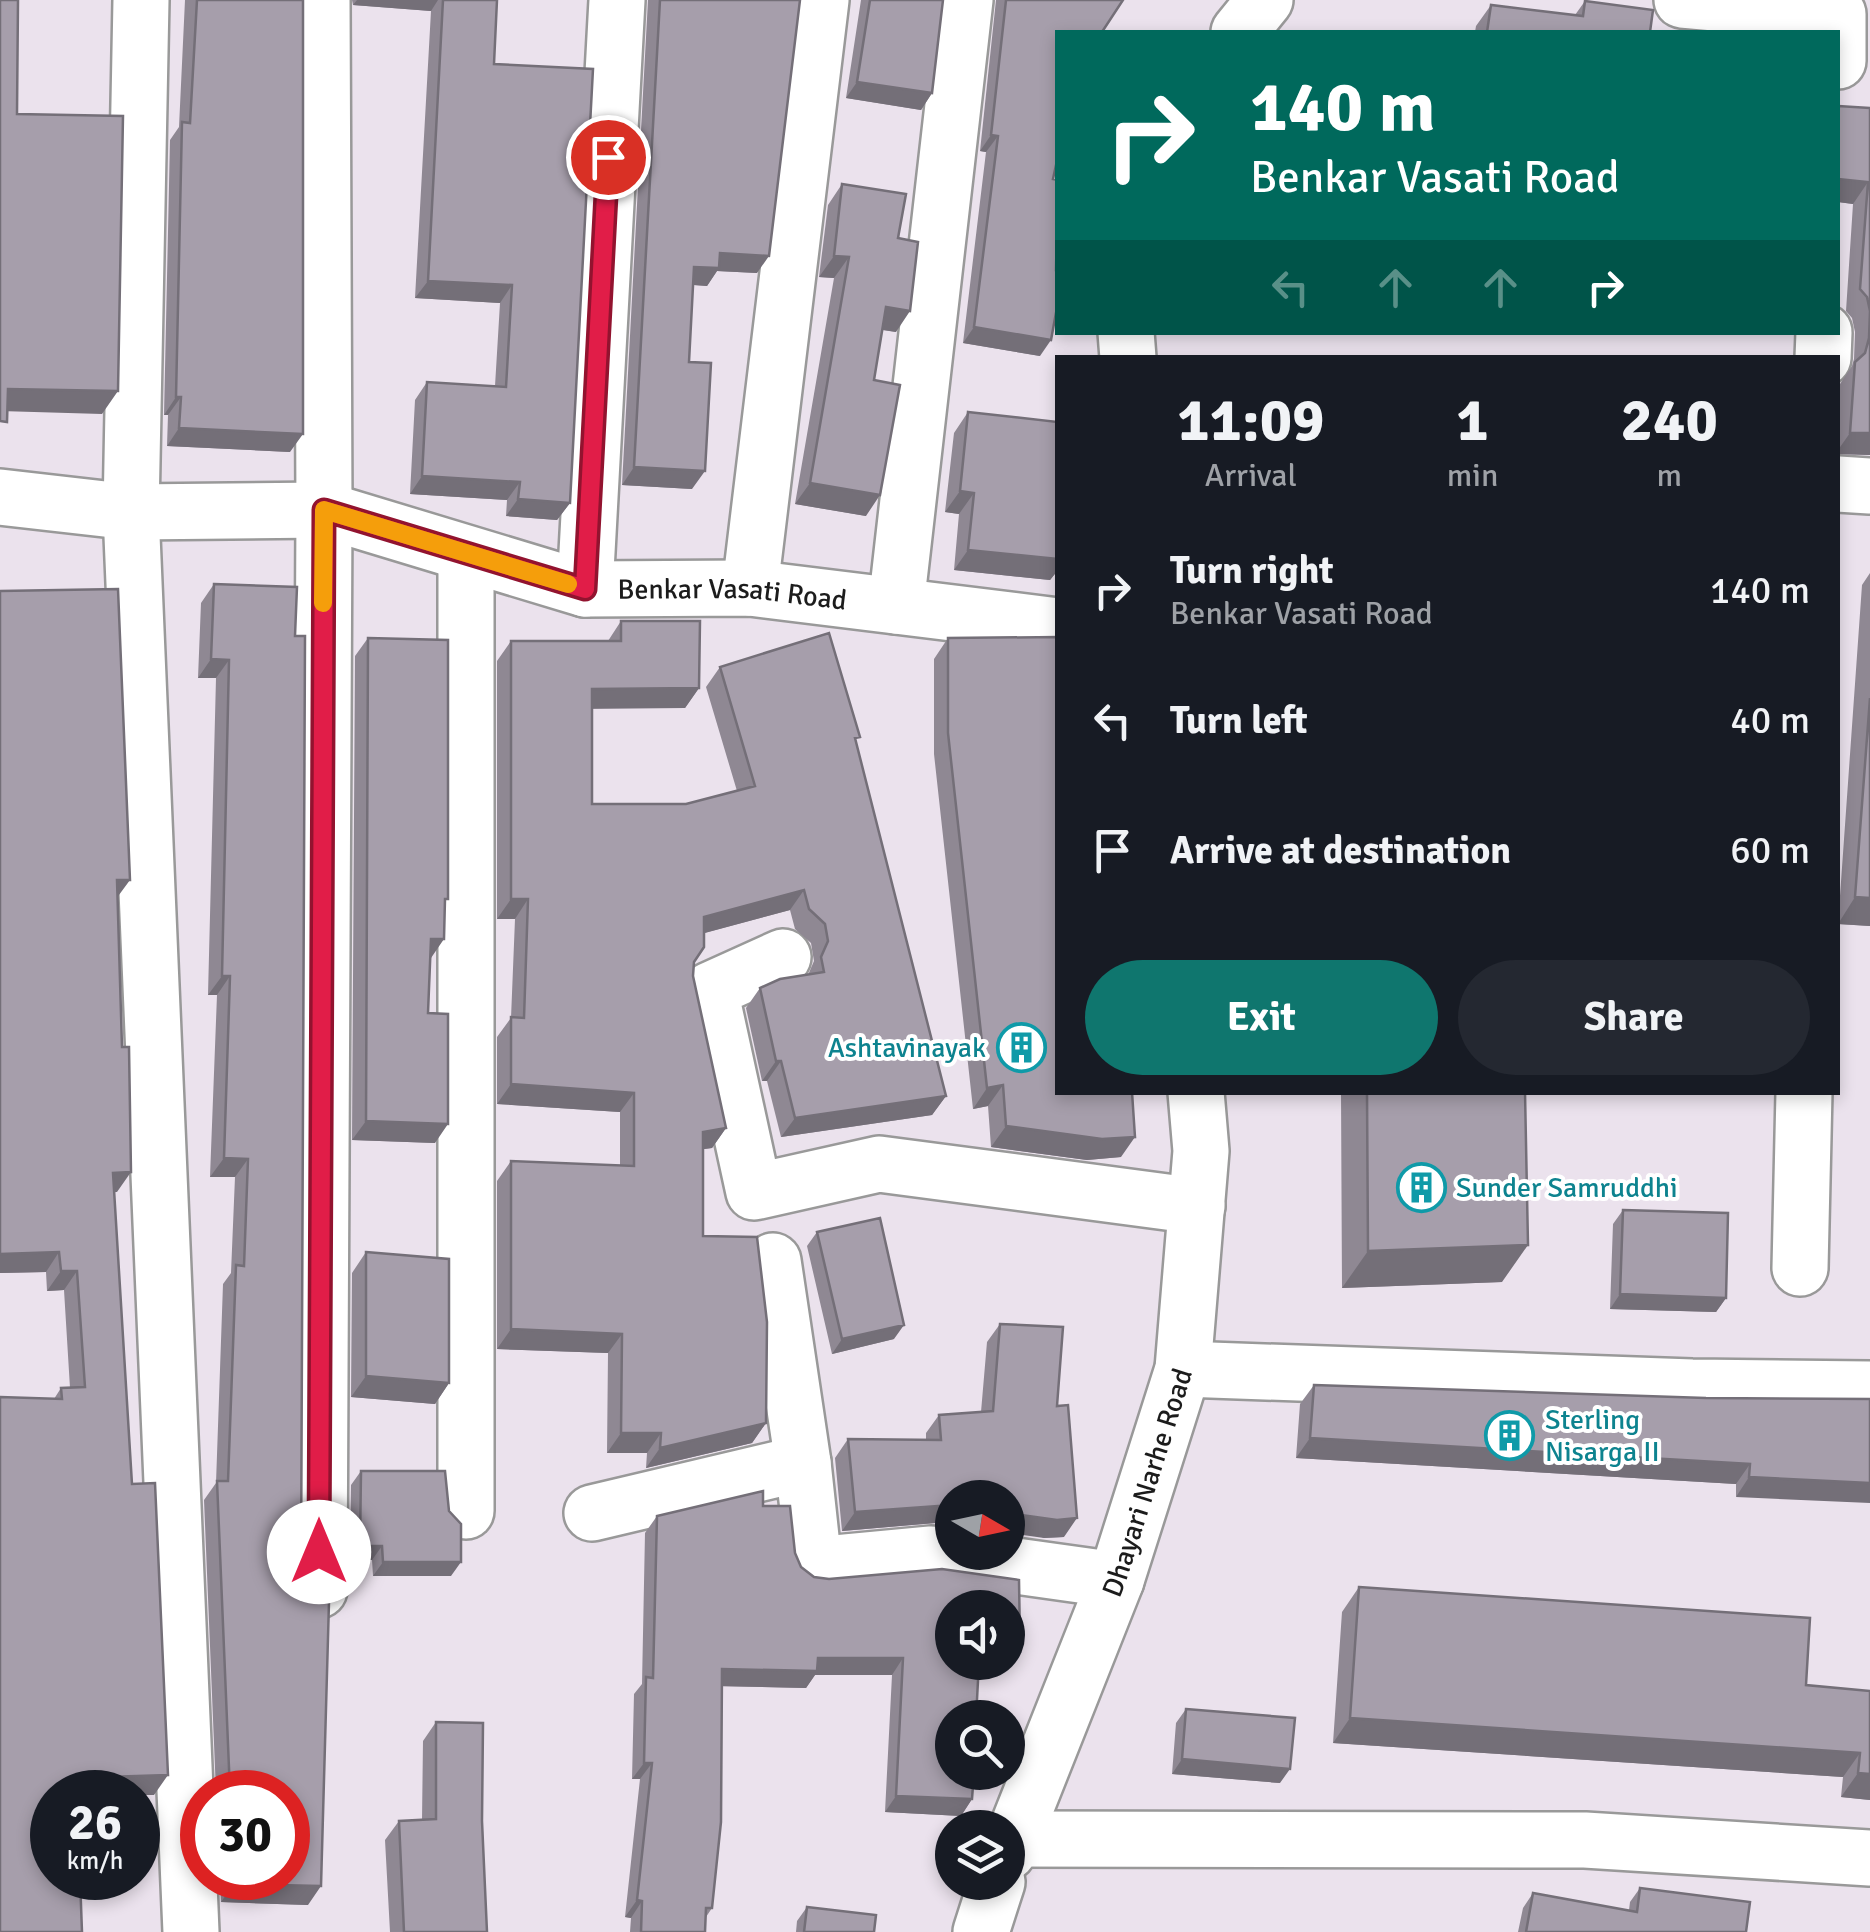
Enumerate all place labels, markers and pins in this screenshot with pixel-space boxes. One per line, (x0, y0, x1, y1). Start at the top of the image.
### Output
pin (566, 115, 651, 200)
building icon: Ashtavinayak (995, 1021, 1047, 1073)
place label: Ashtavinayak (828, 1031, 986, 1065)
building icon: Sunder Samruddhi (1395, 1161, 1447, 1213)
place label: Sunder Samruddhi (1456, 1171, 1678, 1205)
place label: Sterling Nisarga II (1545, 1403, 1660, 1469)
building icon: Sterling Nisarga II (1484, 1409, 1536, 1461)

